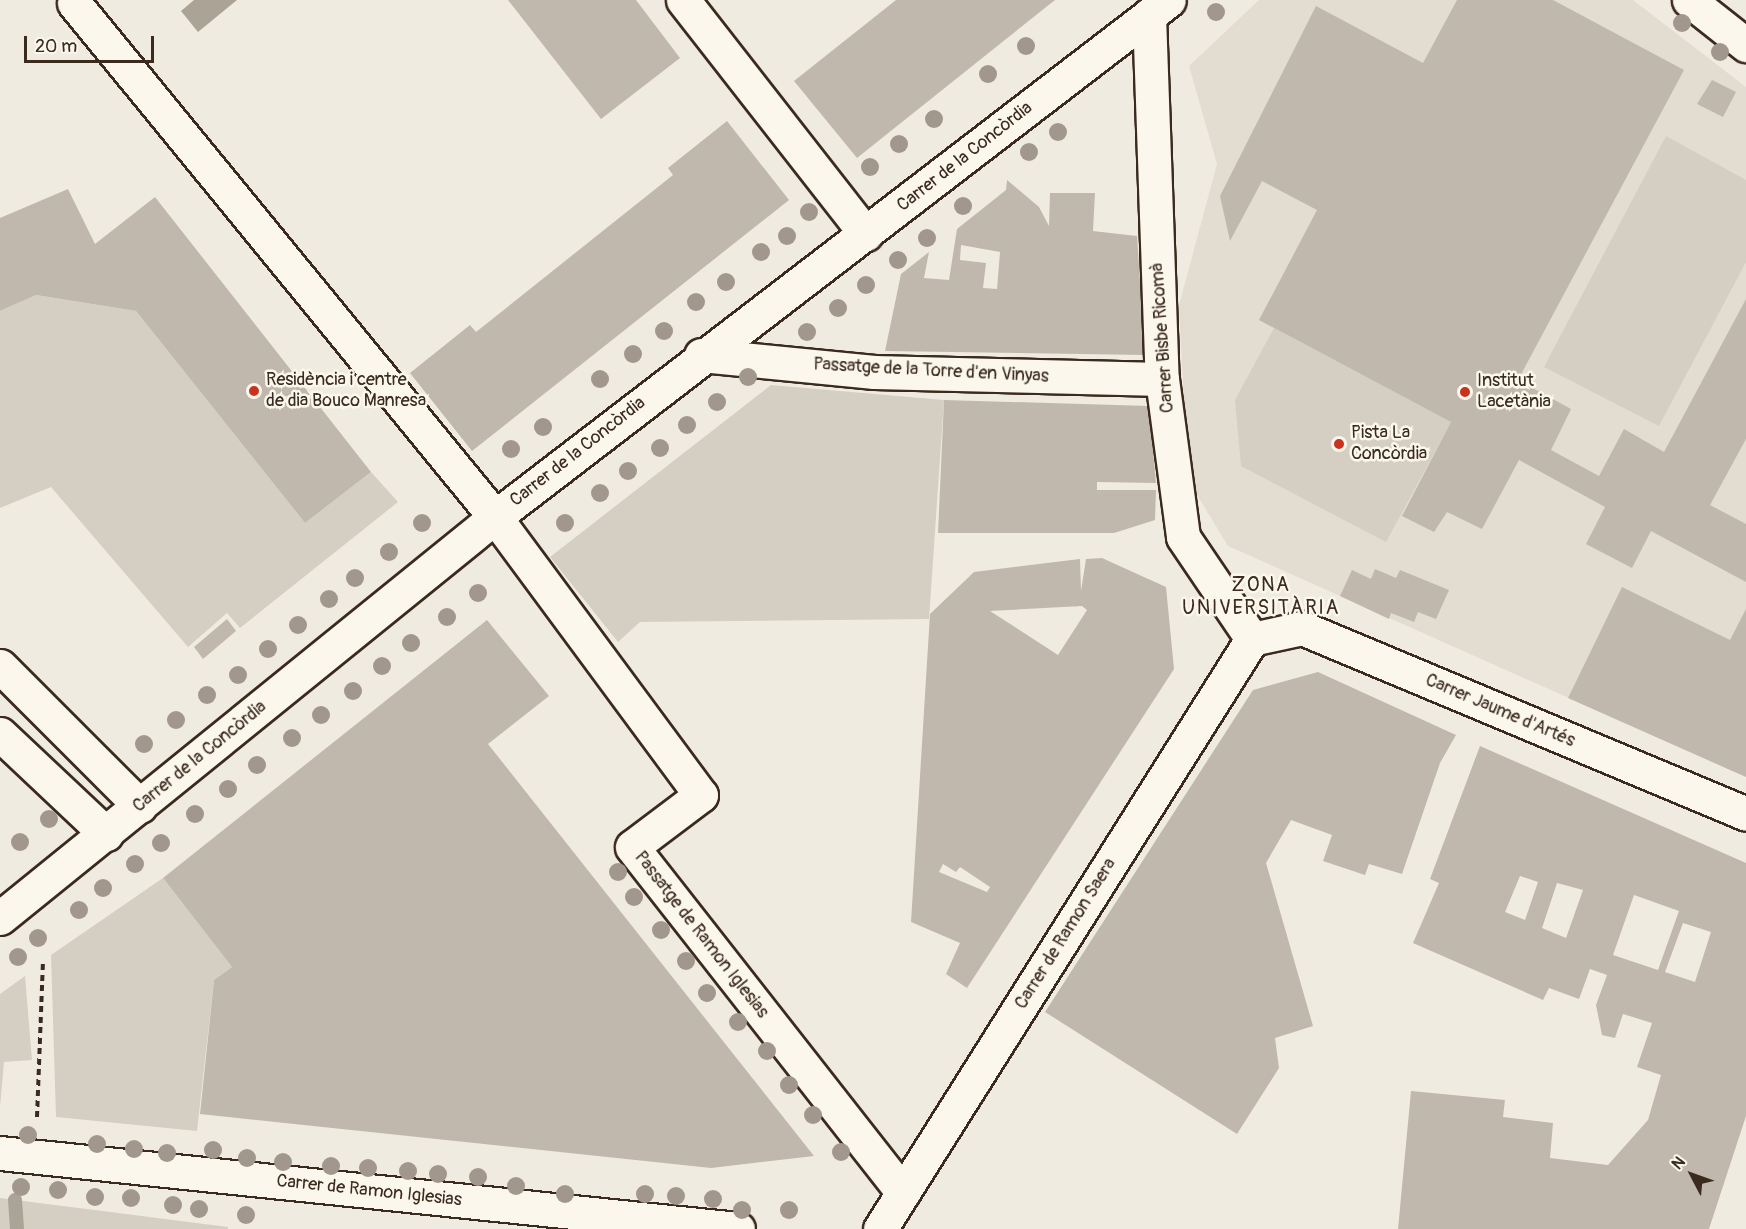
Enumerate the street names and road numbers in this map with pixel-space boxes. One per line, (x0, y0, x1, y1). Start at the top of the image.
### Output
street label: Carrer de la Concòrdia (893, 97, 1037, 217)
street label: Carrer Bisbe Ricomà (1147, 262, 1179, 414)
street label: Passatge de la Torre d'en Vinyas (813, 354, 1049, 388)
street label: Carrer de la Concòrdia (506, 392, 650, 512)
street label: Carrer Jaume d'Artés (1422, 670, 1578, 752)
street label: Carrer de la Concòrdia (129, 696, 271, 818)
street label: Passatge de Ramon Iglesias (629, 847, 773, 1023)
street label: Carrer de Ramon Saera (1011, 855, 1121, 1013)
street label: Carrer de Ramon Iglesias (275, 1171, 463, 1211)

